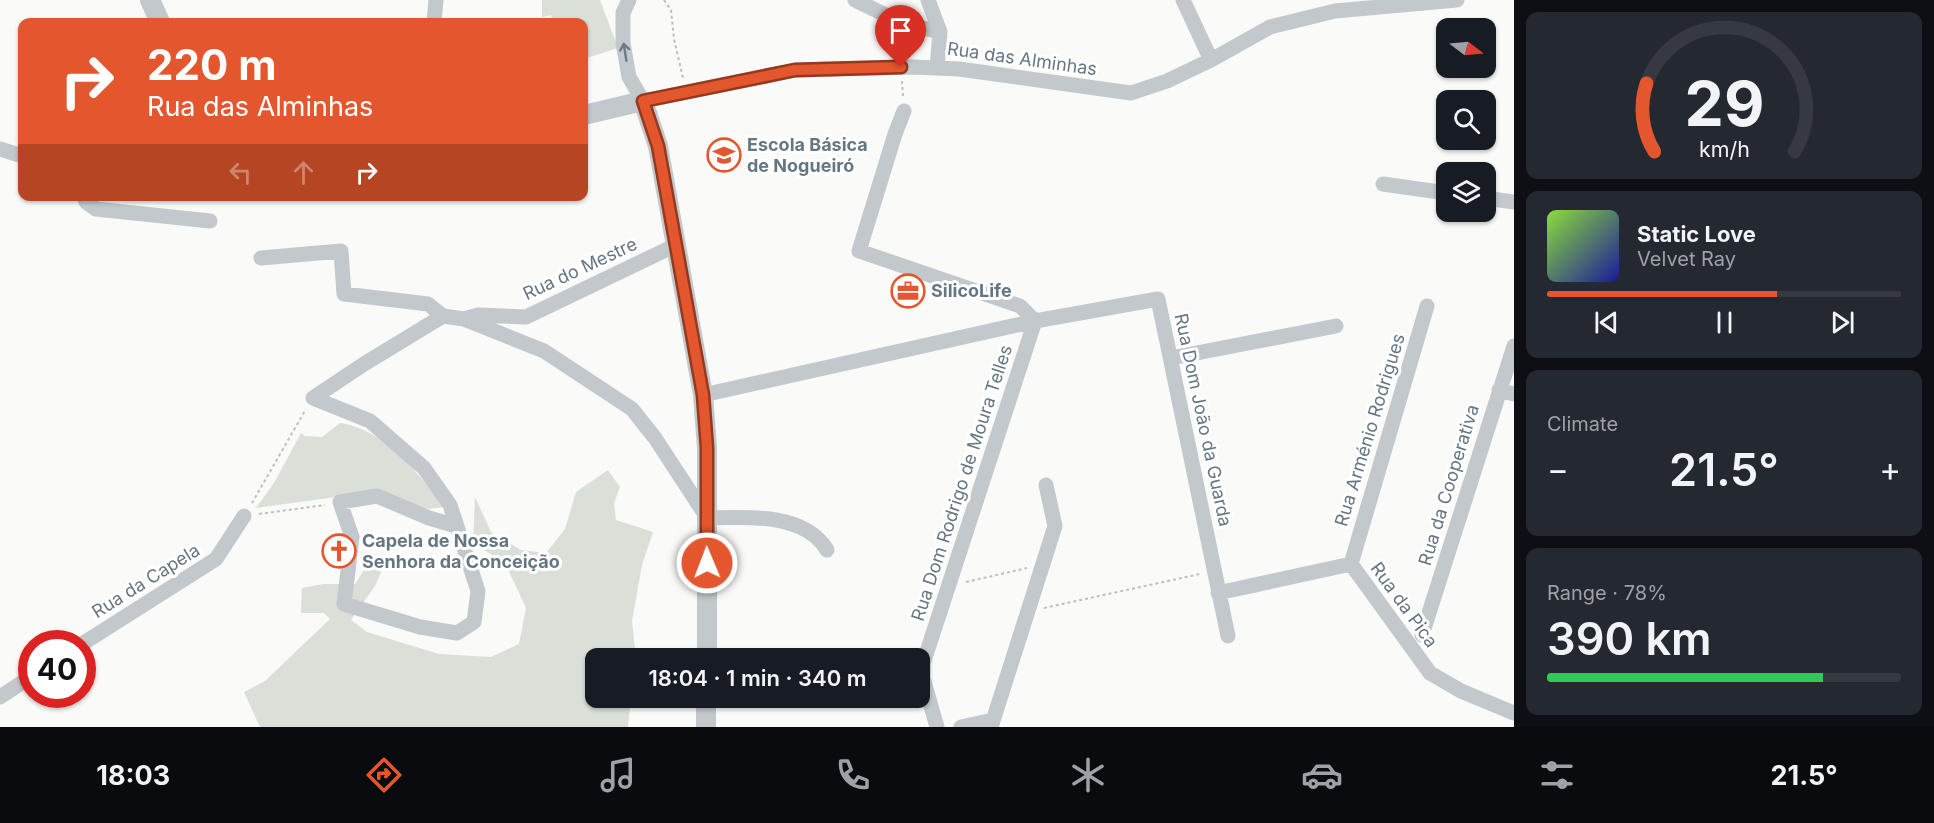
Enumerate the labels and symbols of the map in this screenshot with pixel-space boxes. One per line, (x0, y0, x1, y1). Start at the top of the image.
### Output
pin (875, 5, 926, 67)
north arrow (1436, 18, 1496, 78)
street label: Rua das Alminhas (946, 38, 1098, 79)
one-way arrow (619, 42, 630, 62)
place label: Escola Básica de Nogueiró (747, 134, 868, 176)
school or university icon: Escola Básica de Nogueiró (706, 137, 742, 173)
street label: Rua do Mestre (519, 233, 640, 304)
office icon: SilicoLife (890, 273, 926, 309)
place label: SilicoLife (931, 280, 1012, 301)
street label: Rua Dom João da Guarda (1171, 311, 1236, 528)
street label: Rua Arménio Rodrigues (1330, 331, 1409, 529)
street label: Rua Dom Rodrigo de Moura Telles (907, 342, 1016, 624)
street label: Rua da Cooperativa (1414, 402, 1483, 568)
place label: Capela de Nossa Senhora da Conceição (362, 530, 560, 572)
position arrow (675, 531, 739, 595)
church icon: Capela de Nossa Senhora da Conceição (321, 533, 357, 569)
street label: Rua da Capela (88, 539, 203, 622)
street label: Rua da Pica (1367, 558, 1442, 651)
speed limit sign: 40 (18, 630, 96, 708)

